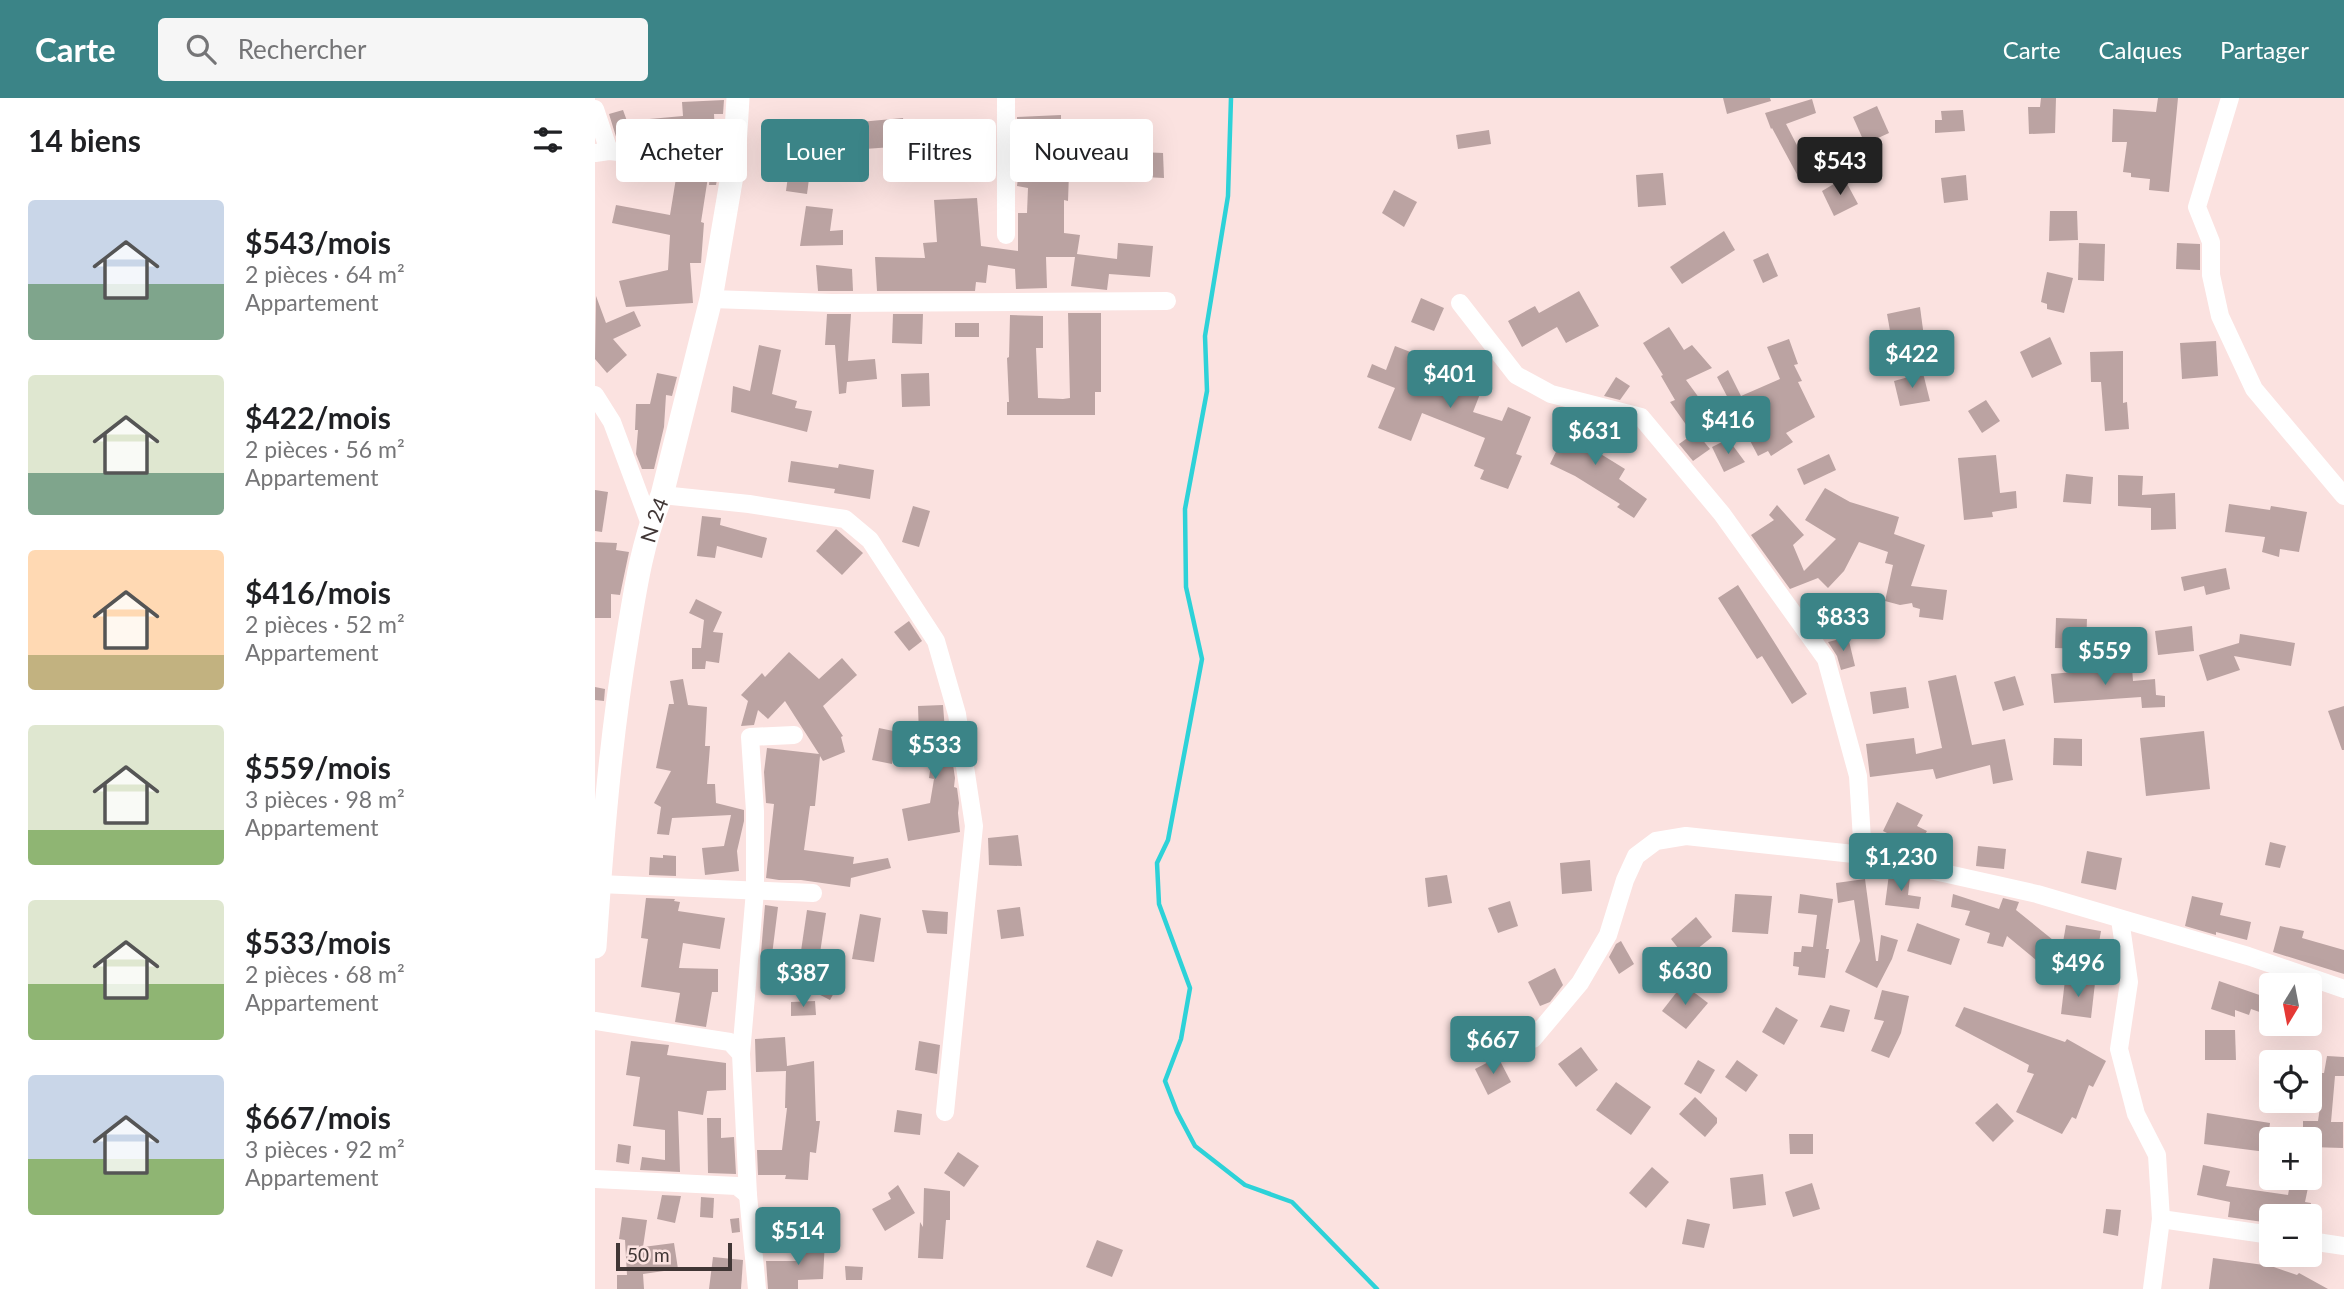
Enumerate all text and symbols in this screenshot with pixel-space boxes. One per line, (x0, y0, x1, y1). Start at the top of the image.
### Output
search box (158, 18, 648, 81)
text: Carte (35, 29, 116, 69)
icon: search (182, 30, 220, 68)
text: Rechercher (238, 33, 367, 65)
text: Carte (2003, 35, 2061, 64)
text: Calques (2099, 35, 2182, 64)
text: Partager (2220, 35, 2309, 64)
chip: Acheter (616, 119, 747, 182)
chip: Louer (761, 119, 869, 182)
chip: Filtres (883, 119, 996, 182)
chip: Nouveau (1010, 119, 1153, 182)
icon: filters (529, 121, 567, 159)
text: 14 biens (28, 122, 141, 158)
pin: $543 (1799, 138, 1881, 197)
text: $543 (1813, 146, 1867, 174)
text: $543/mois (245, 224, 391, 260)
icon: home (84, 228, 168, 312)
text: 2 pièces · 64 m² (245, 260, 405, 288)
text: Appartement (245, 288, 378, 316)
pin: $422 (1871, 330, 1953, 390)
text: $422 (1885, 339, 1939, 367)
pin: $401 (1409, 350, 1491, 410)
text: $401 (1423, 359, 1477, 387)
pin: $416 (1687, 396, 1769, 456)
text: $422/mois (245, 399, 391, 435)
icon: home (84, 403, 168, 487)
text: $416 (1701, 405, 1755, 433)
pin: $631 (1554, 408, 1636, 467)
text: $631 (1568, 416, 1622, 444)
text: 2 pièces · 56 m² (245, 435, 405, 463)
text: Appartement (245, 463, 378, 491)
street label: N 24 (634, 494, 672, 545)
text: $416/mois (245, 574, 391, 610)
icon: home (84, 578, 168, 662)
pin: $833 (1802, 594, 1884, 653)
text: $833 (1816, 602, 1870, 630)
text: 2 pièces · 52 m² (245, 610, 405, 638)
pin: $559 (2064, 628, 2146, 687)
text: $559 (2078, 636, 2132, 664)
text: Appartement (245, 638, 378, 666)
pin: $533 (894, 722, 976, 781)
text: $533 (908, 730, 962, 758)
text: $559/mois (245, 749, 391, 785)
icon: home (84, 753, 168, 837)
text: 3 pièces · 98 m² (245, 785, 405, 813)
text: Appartement (245, 813, 378, 841)
pin: $1,230 (1844, 834, 1958, 893)
text: $1,230 (1865, 842, 1937, 870)
text: $533/mois (245, 924, 391, 960)
icon: home (84, 928, 168, 1012)
pin: $496 (2037, 940, 2119, 999)
pin: $630 (1644, 948, 1726, 1007)
text: $496 (2051, 948, 2105, 976)
pin: $387 (762, 950, 844, 1009)
text: $630 (1658, 956, 1712, 984)
text: $387 (776, 958, 830, 986)
text: 2 pièces · 68 m² (245, 960, 405, 988)
north arrow (2259, 973, 2322, 1036)
map controls (2259, 973, 2322, 1267)
text: Appartement (245, 988, 378, 1016)
pin: $667 (1452, 1016, 1534, 1076)
text: $667 (1466, 1025, 1520, 1053)
button: locate (2259, 1050, 2322, 1113)
text: $667/mois (245, 1099, 391, 1135)
icon: home (84, 1103, 168, 1187)
button: + (2259, 1127, 2322, 1190)
text: 3 pièces · 92 m² (245, 1135, 405, 1163)
text: Appartement (245, 1163, 378, 1191)
button: − (2259, 1204, 2322, 1267)
pin: $514 (757, 1208, 839, 1267)
text: $514 (771, 1216, 825, 1244)
scale bar (616, 1240, 731, 1272)
text: 50 m (627, 1243, 670, 1266)

